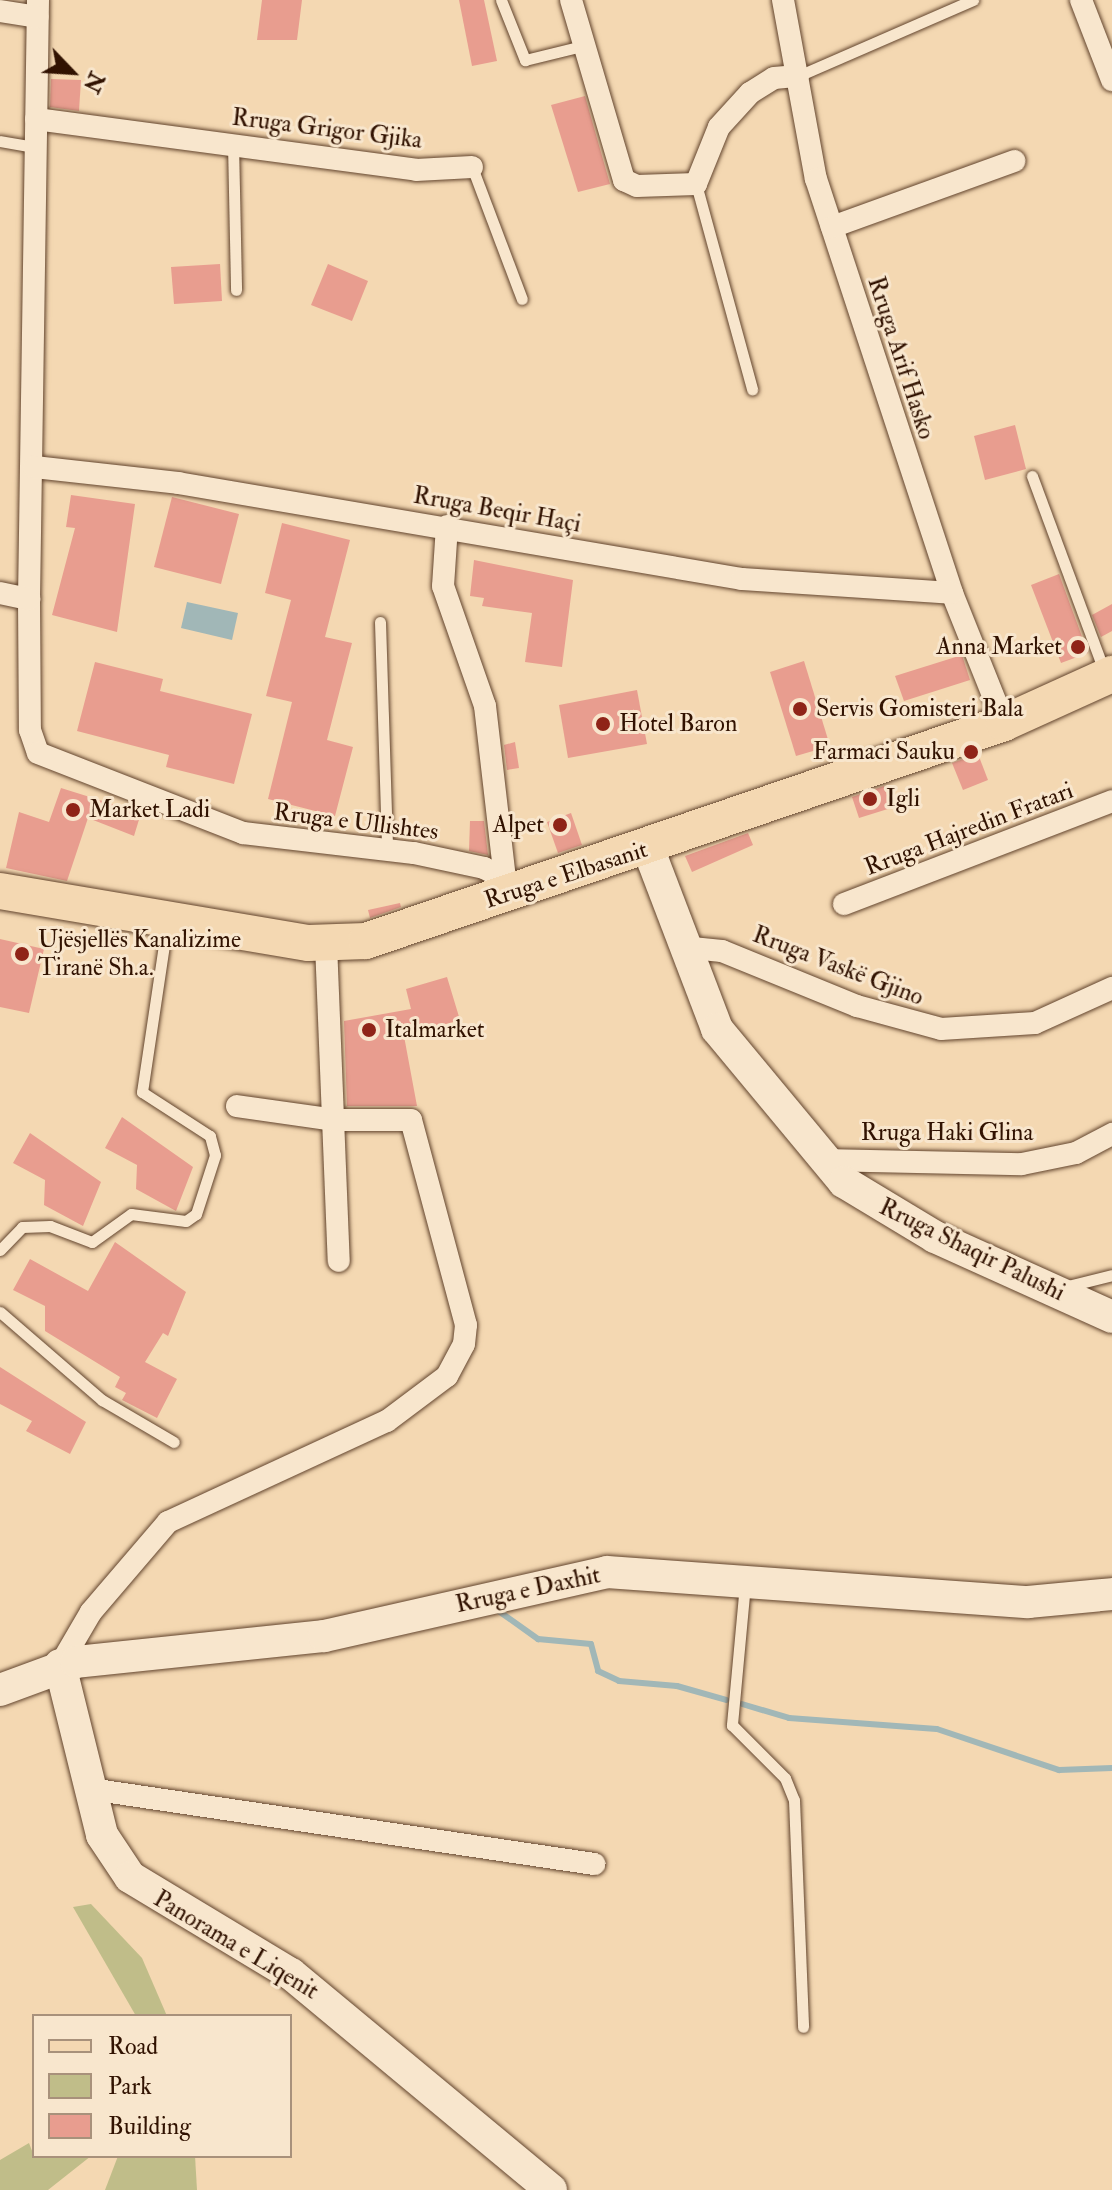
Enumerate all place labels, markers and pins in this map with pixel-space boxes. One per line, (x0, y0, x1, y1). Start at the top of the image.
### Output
place label: Anna Market (936, 633, 1062, 661)
marker: Anna Market (1069, 638, 1087, 656)
place label: Servis Gomisteri Bala (816, 695, 1023, 723)
marker: Servis Gomisteri Bala (791, 700, 809, 718)
place label: Hotel Baron (619, 710, 737, 738)
marker: Hotel Baron (594, 715, 612, 733)
place label: Farmaci Sauku (813, 738, 955, 766)
marker: Farmaci Sauku (962, 743, 980, 761)
place label: Igli (886, 785, 920, 813)
marker: Igli (861, 790, 879, 808)
place label: Market Ladi (89, 796, 210, 824)
marker: Market Ladi (64, 801, 82, 819)
place label: Alpet (493, 811, 544, 839)
marker: Alpet (551, 816, 569, 834)
place label: Ujësjellës Kanalizime Tiranë Sh.a. (38, 926, 241, 982)
marker: Ujësjellës Kanalizime Tiranë Sh.a. (13, 945, 31, 963)
place label: Italmarket (385, 1016, 484, 1044)
marker: Italmarket (360, 1021, 378, 1039)

